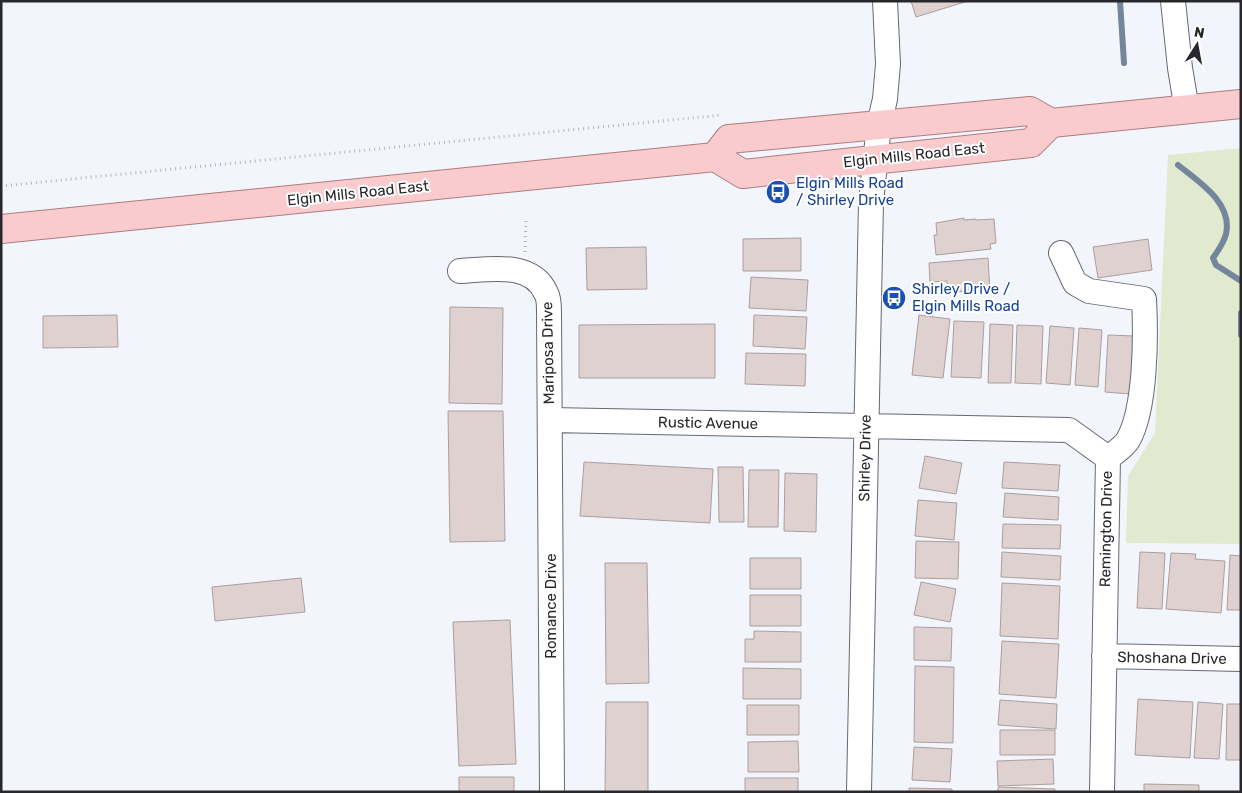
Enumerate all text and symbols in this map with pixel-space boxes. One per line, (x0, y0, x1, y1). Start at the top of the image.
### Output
north arrow (1172, 20, 1222, 70)
text: N (1193, 23, 1206, 42)
street label: Elgin Mills Road East (842, 139, 986, 171)
place label: Elgin Mills Road / Shirley Drive (796, 174, 904, 209)
street label: Elgin Mills Road East (286, 177, 430, 209)
bus stop icon: Elgin Mills Road / Shirley Drive (765, 179, 791, 205)
place label: Shirley Drive / Elgin Mills Road (912, 280, 1020, 315)
bus stop icon: Shirley Drive / Elgin Mills Road (881, 285, 907, 311)
street label: Mariposa Drive (538, 301, 558, 405)
street label: Rustic Avenue (658, 413, 758, 433)
street label: Shirley Drive (855, 414, 875, 502)
street label: Remington Drive (1096, 471, 1116, 587)
street label: Romance Drive (542, 553, 560, 659)
street label: Shoshana Drive (1117, 648, 1227, 668)

